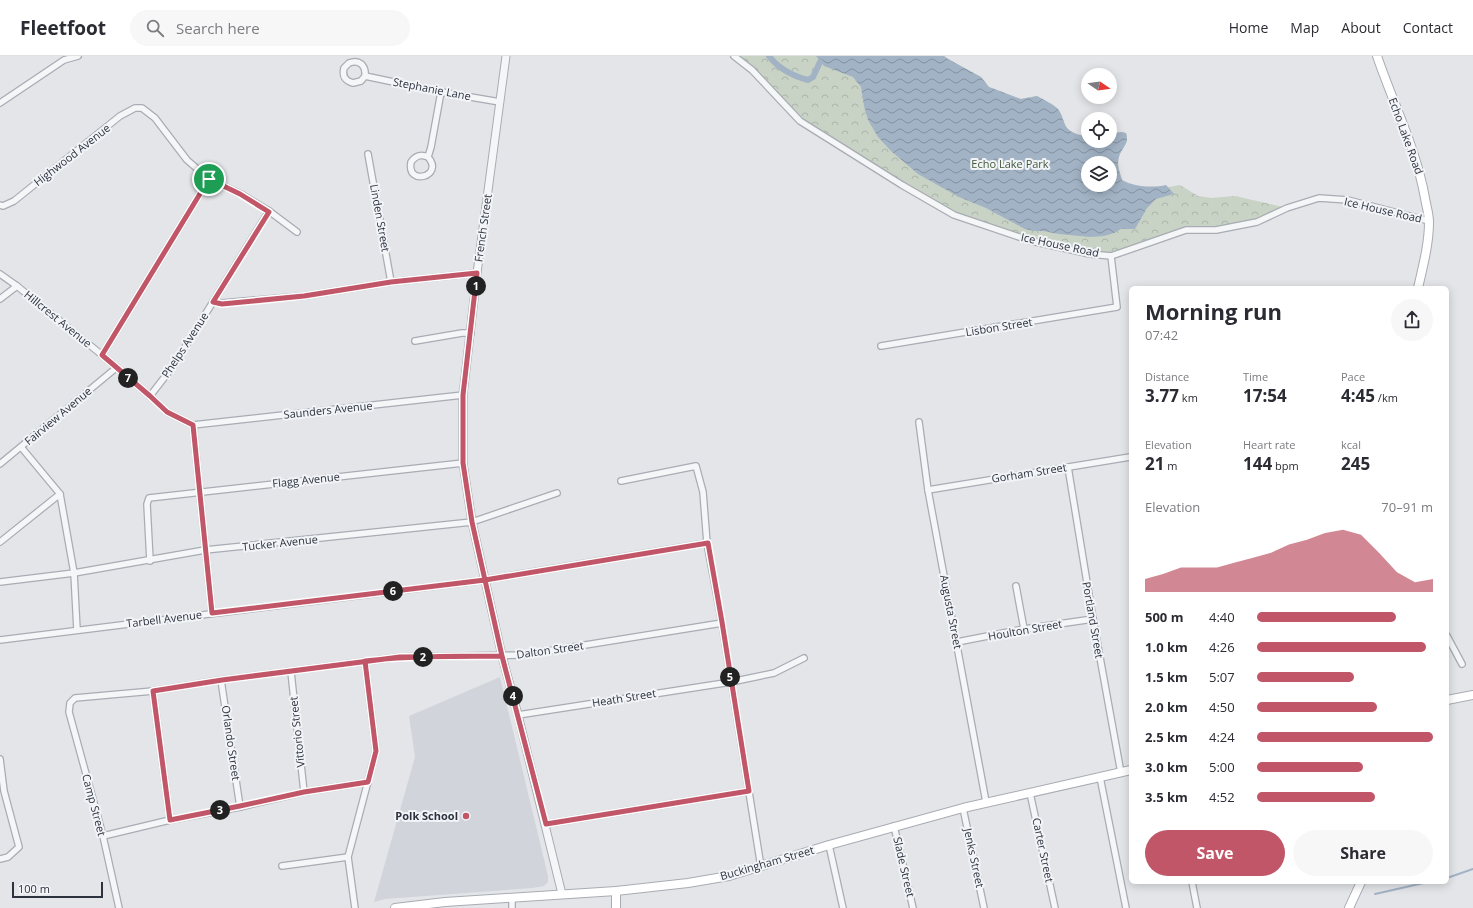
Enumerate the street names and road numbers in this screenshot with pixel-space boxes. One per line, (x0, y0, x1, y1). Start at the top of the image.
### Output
street label: Stephanie Lane (392, 74, 472, 103)
street label: Echo Lake Road (1386, 95, 1427, 176)
street label: Highwood Avenue (30, 120, 113, 189)
street label: Linden Street (367, 183, 394, 253)
street label: French Street (470, 193, 495, 263)
street label: Ice House Road (1343, 193, 1423, 226)
street label: Ice House Road (1020, 229, 1100, 260)
street label: Hillcrest Avenue (21, 287, 95, 350)
street label: Phelps Avenue (158, 309, 211, 380)
street label: Lisbon Street (964, 314, 1033, 339)
street label: Fairview Avenue (21, 383, 94, 448)
street label: Saunders Avenue (283, 397, 373, 422)
street label: Gorham Street (990, 459, 1068, 486)
street label: Flagg Avenue (272, 469, 340, 490)
street label: Tucker Avenue (242, 531, 318, 554)
street label: Augusta Street (937, 574, 966, 650)
street label: Portland Street (1079, 580, 1108, 659)
street label: Tarbell Avenue (125, 606, 203, 631)
street label: Houlton Street (987, 616, 1063, 643)
street label: Dalton Street (515, 637, 585, 662)
street label: Heath Street (591, 685, 657, 710)
street label: Vittorio Street (285, 696, 308, 768)
street label: Orlando Street (219, 704, 244, 781)
street label: Camp Street (79, 772, 110, 838)
street label: Carter Street (1029, 816, 1058, 884)
street label: Jenks Street (961, 826, 988, 889)
street label: Slade Street (890, 835, 919, 899)
street label: Buckingham Street (718, 842, 816, 883)

